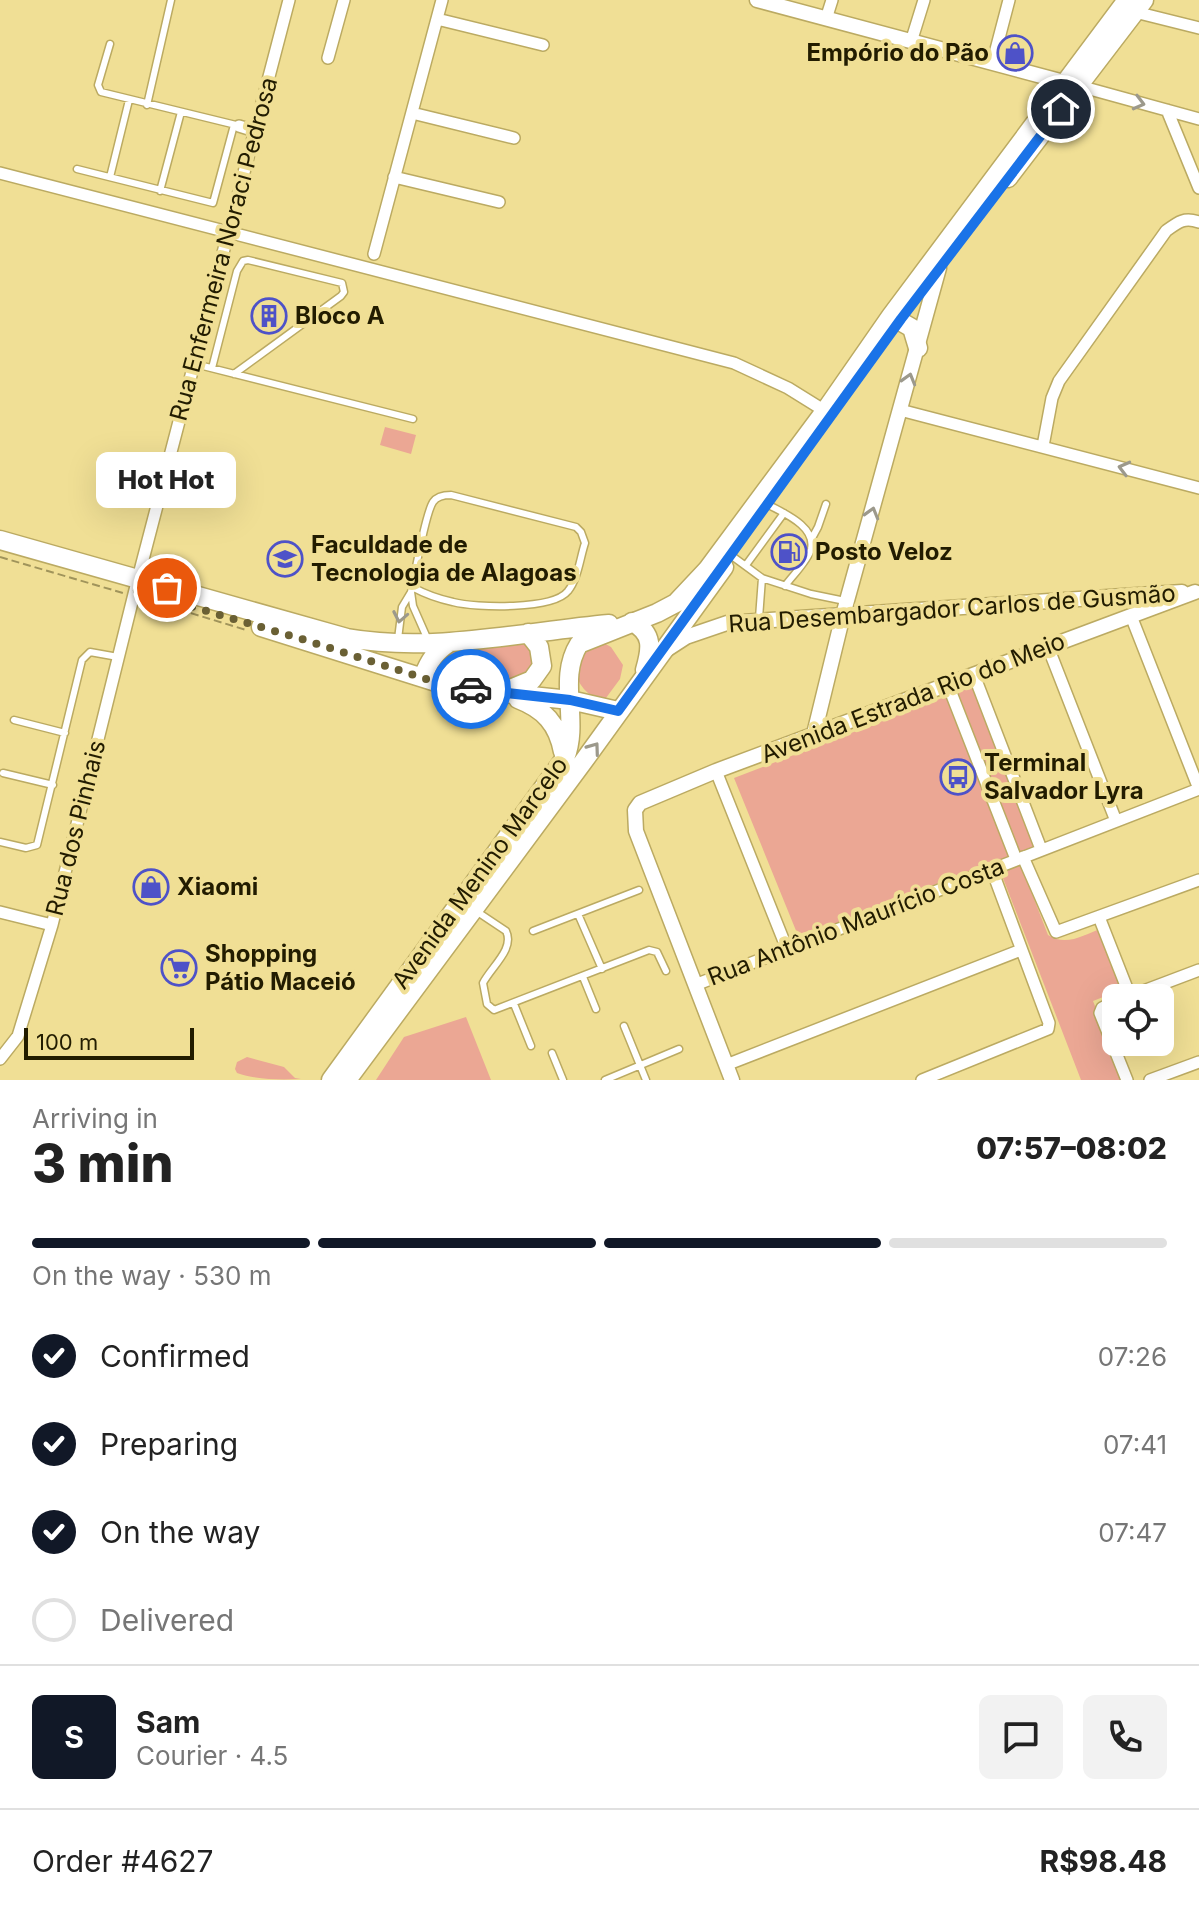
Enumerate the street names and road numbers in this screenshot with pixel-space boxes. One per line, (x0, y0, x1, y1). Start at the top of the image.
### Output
street label: Rua Enfermeira Noraci Pedrosa (164, 74, 283, 424)
street label: Rua Desembargador Carlos de Gusmão (727, 578, 1176, 639)
street label: Avenida Estrada Rio do Meio (757, 626, 1069, 769)
street label: Rua dos Pinhais (40, 737, 111, 919)
street label: Avenida Menino Marcelo (386, 751, 573, 994)
street label: Rua Antônio Maurício Costa (704, 852, 1008, 992)

